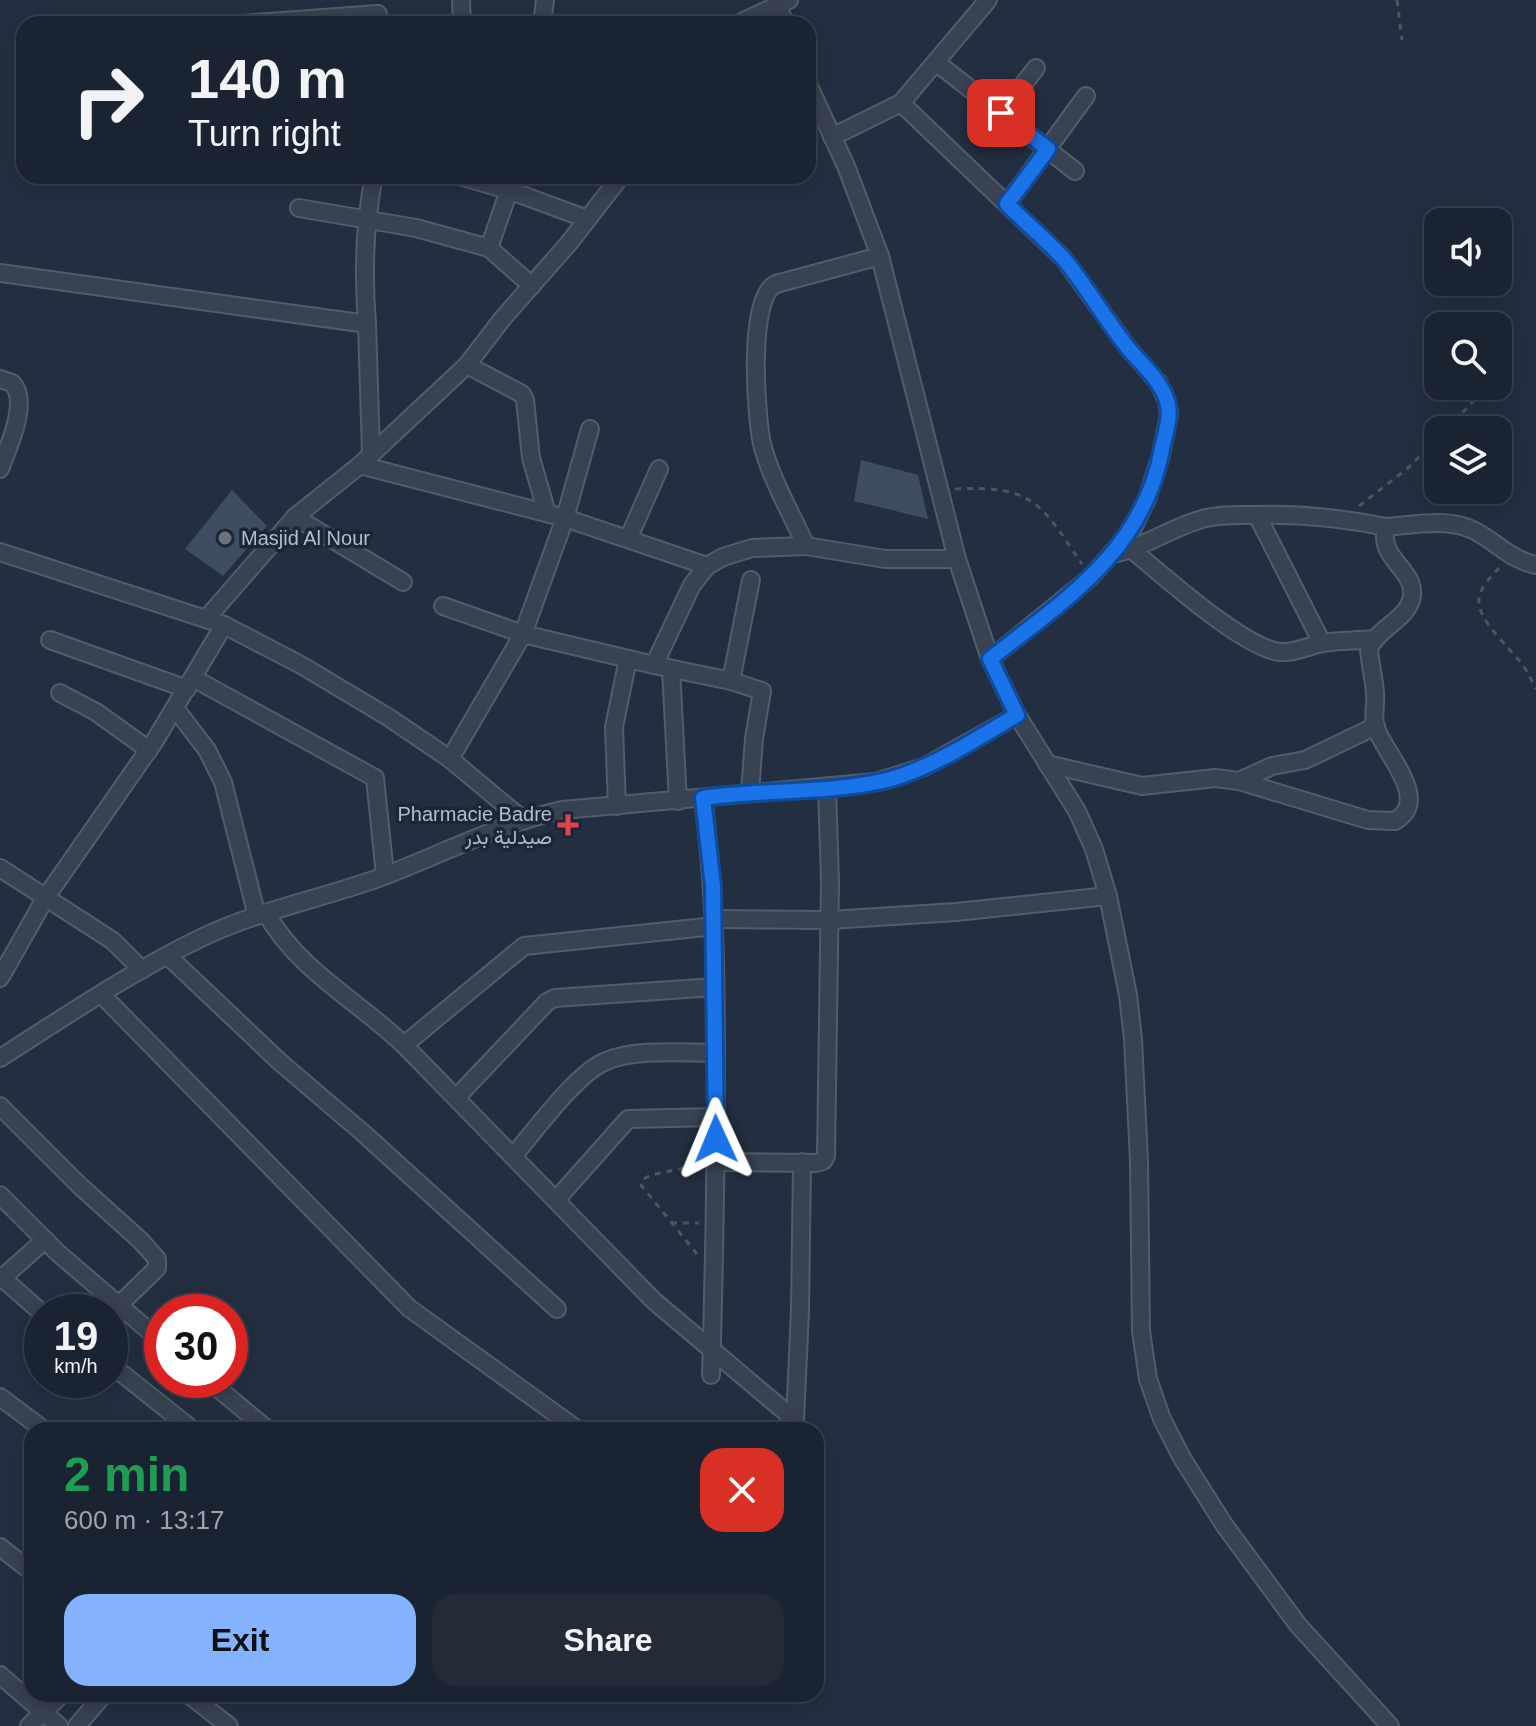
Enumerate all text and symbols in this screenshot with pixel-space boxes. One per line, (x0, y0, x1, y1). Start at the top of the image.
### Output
text: 140 m (188, 47, 347, 110)
icon: right (56, 48, 160, 152)
pin (967, 79, 1035, 147)
icon: arrive (979, 91, 1023, 135)
text: Turn right (188, 113, 341, 154)
map controls (1424, 208, 1512, 504)
button: sound (1424, 208, 1512, 296)
button: search (1424, 312, 1512, 400)
button: layers (1424, 416, 1512, 504)
place label: Masjid Al Nour (241, 527, 370, 549)
marker: Masjid Al Nour (216, 529, 234, 547)
place label: Pharmacie Badre صيدلية بدر (397, 803, 552, 850)
marker: Pharmacie Badre صيدلية بدر (559, 816, 577, 834)
position arrow (674, 1097, 758, 1181)
speed limit sign: 30 (144, 1294, 248, 1398)
text: 19 (54, 1314, 98, 1358)
text: km/h (54, 1355, 98, 1377)
text: 2 min (64, 1448, 189, 1501)
button: close (700, 1448, 784, 1532)
text: 600 m · 13:17 (64, 1505, 224, 1535)
button: Exit (64, 1594, 416, 1686)
button: Share (432, 1594, 784, 1686)

